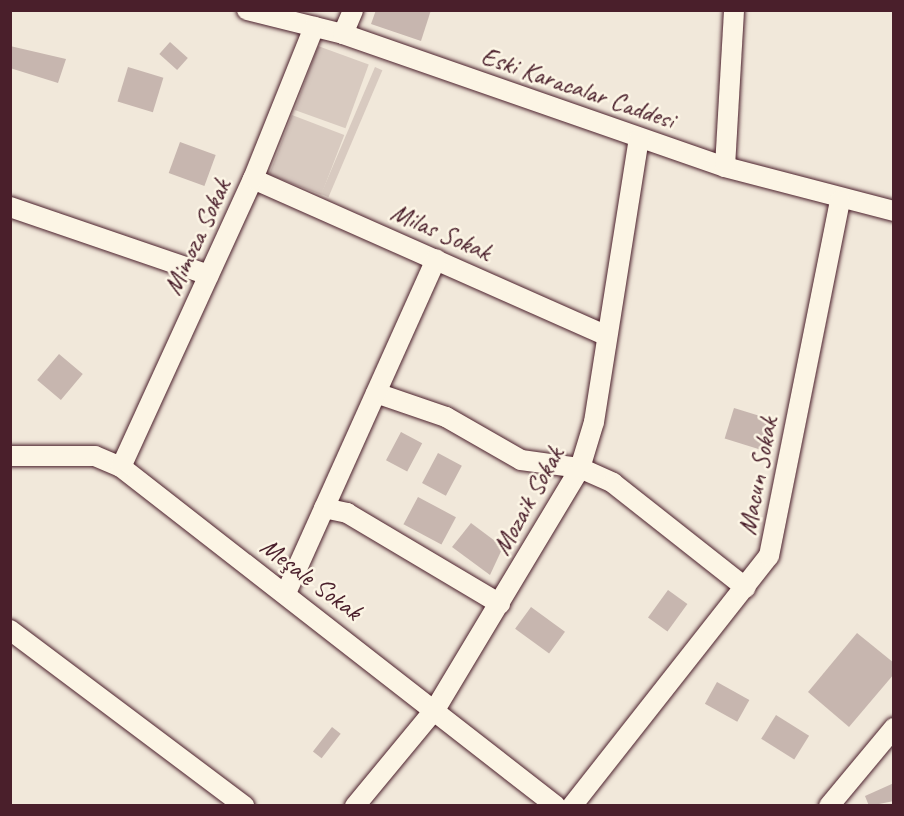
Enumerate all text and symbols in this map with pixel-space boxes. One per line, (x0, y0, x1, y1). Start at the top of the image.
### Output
street label: Eski Karacalar Caddesi (477, 40, 679, 136)
street label: Mimoza Sokak (157, 174, 237, 300)
street label: Milas Sokak (387, 196, 495, 268)
street label: Macun Sokak (731, 415, 785, 537)
street label: Mozaik Sokak (486, 442, 570, 560)
street label: Meşale Sokak (255, 531, 367, 627)

